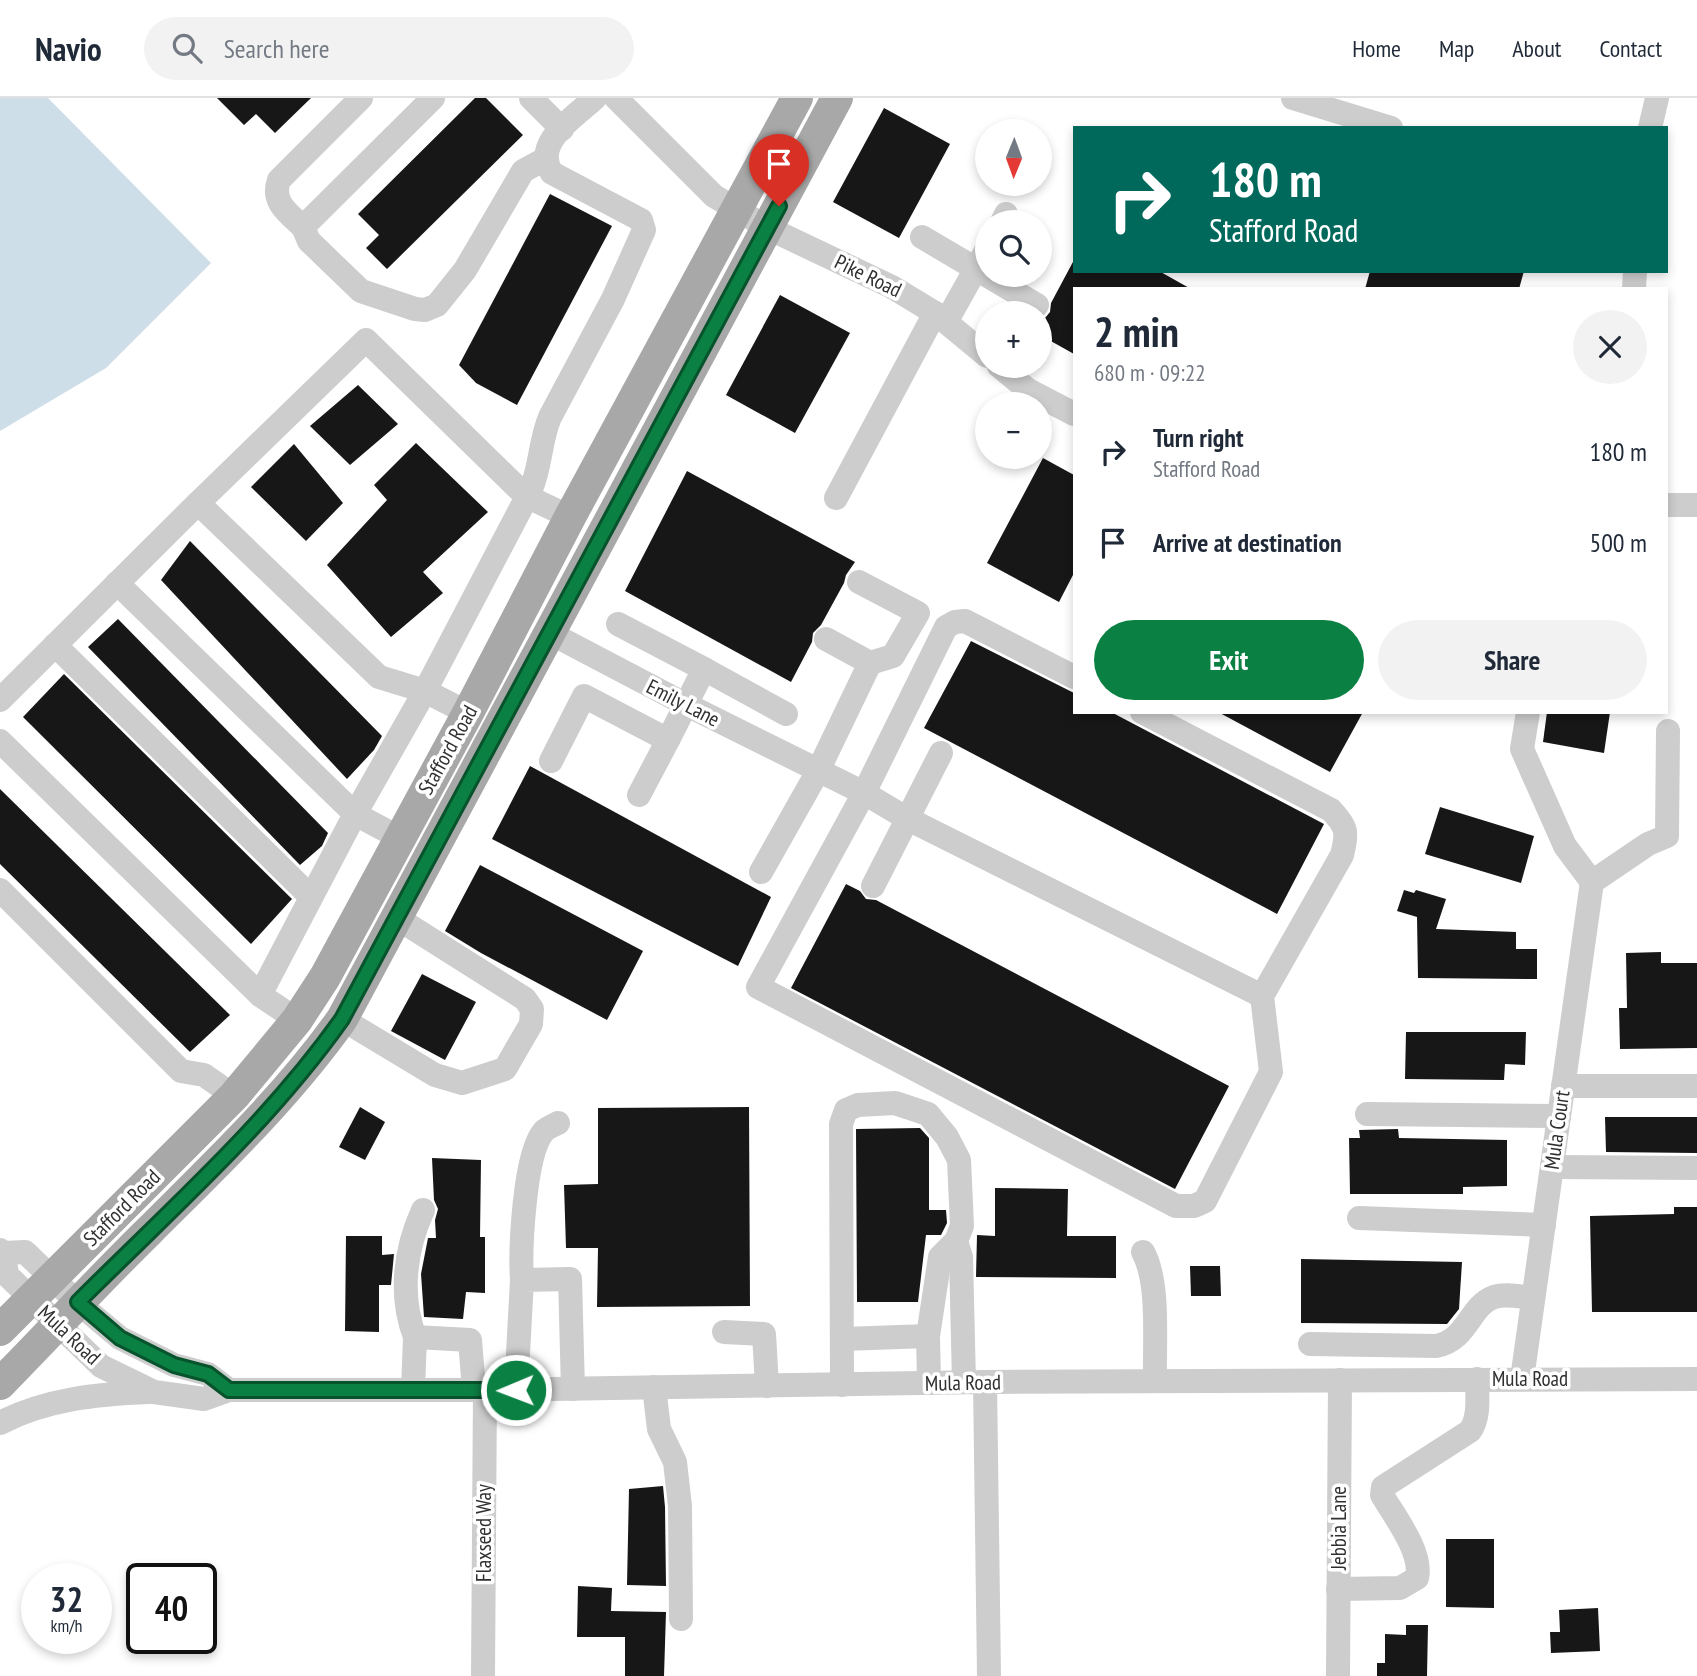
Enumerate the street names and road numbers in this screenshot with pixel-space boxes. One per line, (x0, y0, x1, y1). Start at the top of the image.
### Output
street label: Pike Road (830, 248, 906, 303)
street label: Emily Lane (642, 673, 724, 732)
street label: Stafford Road (412, 700, 483, 799)
street label: Mula Court (1538, 1088, 1575, 1171)
street label: Stafford Road (77, 1163, 166, 1252)
street label: Mula Road (32, 1299, 106, 1370)
street label: Mula Road (1492, 1365, 1568, 1392)
street label: Mula Road (925, 1368, 1001, 1397)
street label: Flaxseed Way (470, 1484, 497, 1582)
street label: Jebbia Lane (1325, 1486, 1352, 1571)

